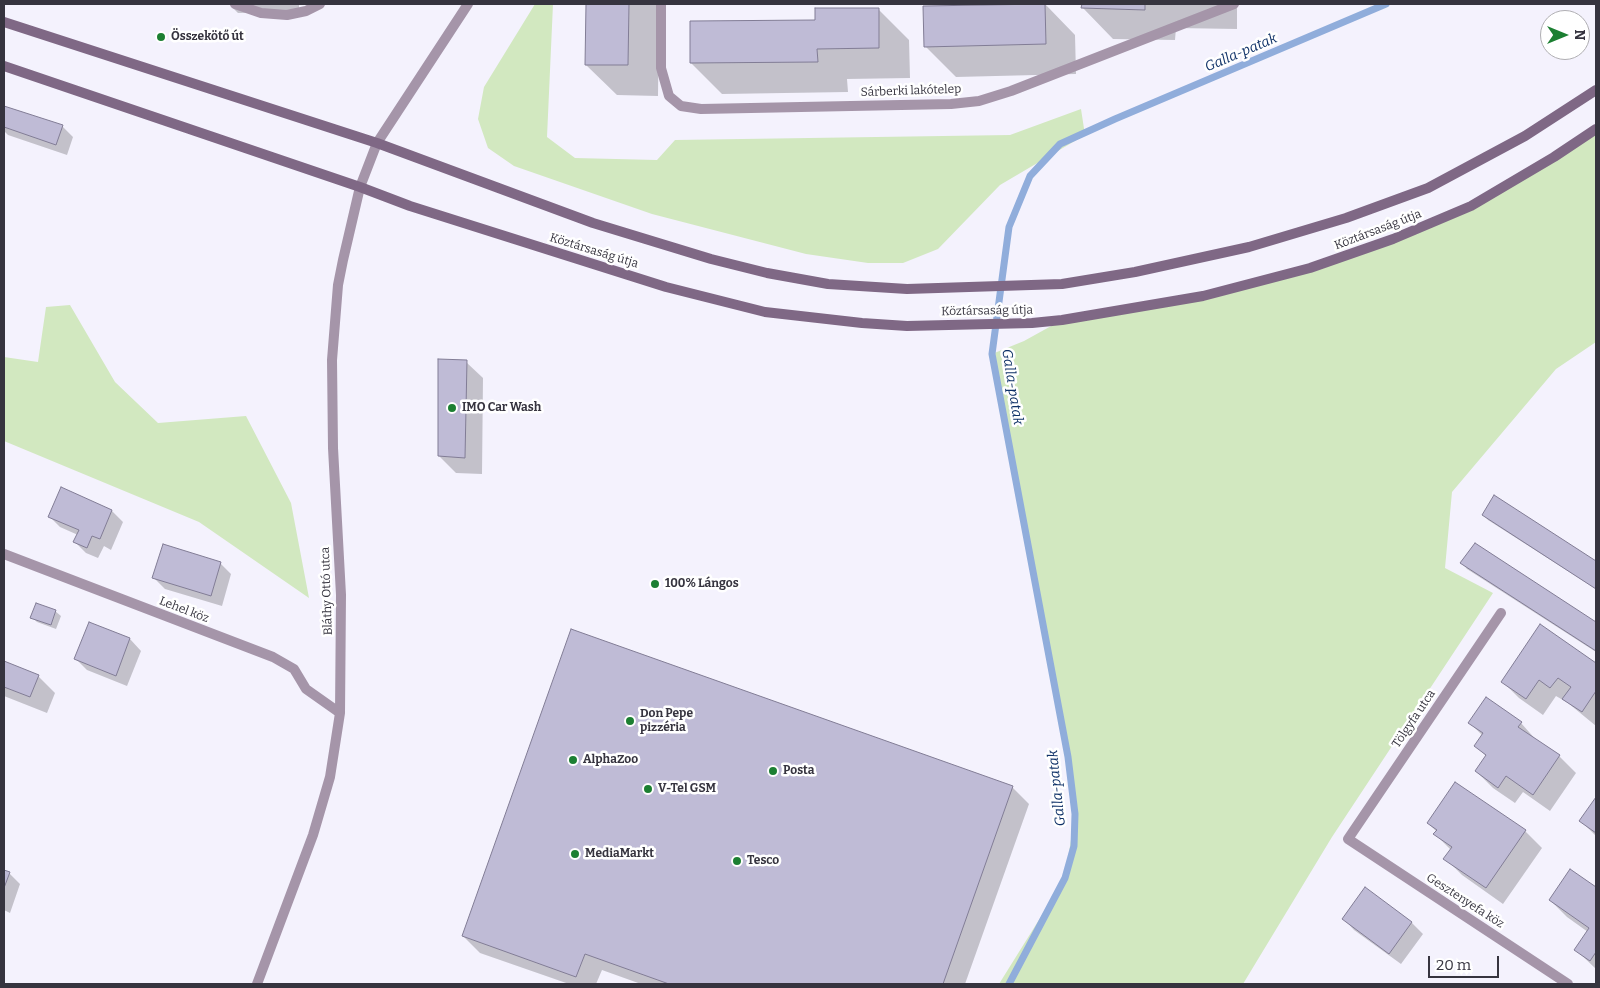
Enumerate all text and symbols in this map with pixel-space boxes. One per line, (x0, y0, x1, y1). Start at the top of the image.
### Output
north arrow (1540, 10, 1590, 60)
place label: Összekötő út (171, 30, 244, 44)
water label: Galla-patak (1202, 30, 1280, 76)
text: N (1571, 30, 1588, 40)
marker: Összekötő út (155, 31, 167, 43)
street label: Sárberki lakótelep (860, 82, 962, 100)
street label: Köztársaság útja (1333, 207, 1423, 253)
street label: Köztársaság útja (548, 231, 640, 271)
street label: Köztársaság útja (941, 303, 1033, 319)
water label: Galla-patak (998, 348, 1026, 426)
place label: IMO Car Wash (462, 401, 541, 415)
marker: IMO Car Wash (446, 402, 458, 414)
street label: Bláthy Ottó utca (318, 547, 336, 635)
place label: 100% Lángos (665, 577, 739, 591)
marker: 100% Lángos (649, 578, 661, 590)
street label: Lehel köz (157, 594, 211, 626)
street label: Tölgyfa utca (1389, 687, 1439, 751)
place label: Don Pepe pizzéria (640, 707, 693, 735)
marker: Don Pepe pizzéria (624, 715, 636, 727)
water label: Galla-patak (1045, 749, 1069, 827)
place label: AlphaZoo (583, 753, 638, 767)
marker: AlphaZoo (567, 754, 579, 766)
place label: Posta (783, 764, 814, 778)
marker: Posta (767, 765, 779, 777)
place label: V-Tel GSM (658, 782, 716, 796)
marker: V-Tel GSM (642, 783, 654, 795)
place label: MediaMarkt (585, 847, 654, 861)
marker: MediaMarkt (569, 848, 581, 860)
place label: Tesco (747, 854, 779, 868)
marker: Tesco (731, 855, 743, 867)
street label: Gesztenyefa köz (1423, 871, 1507, 931)
scale bar (1430, 946, 1501, 978)
text: 20 m (1436, 956, 1471, 974)

